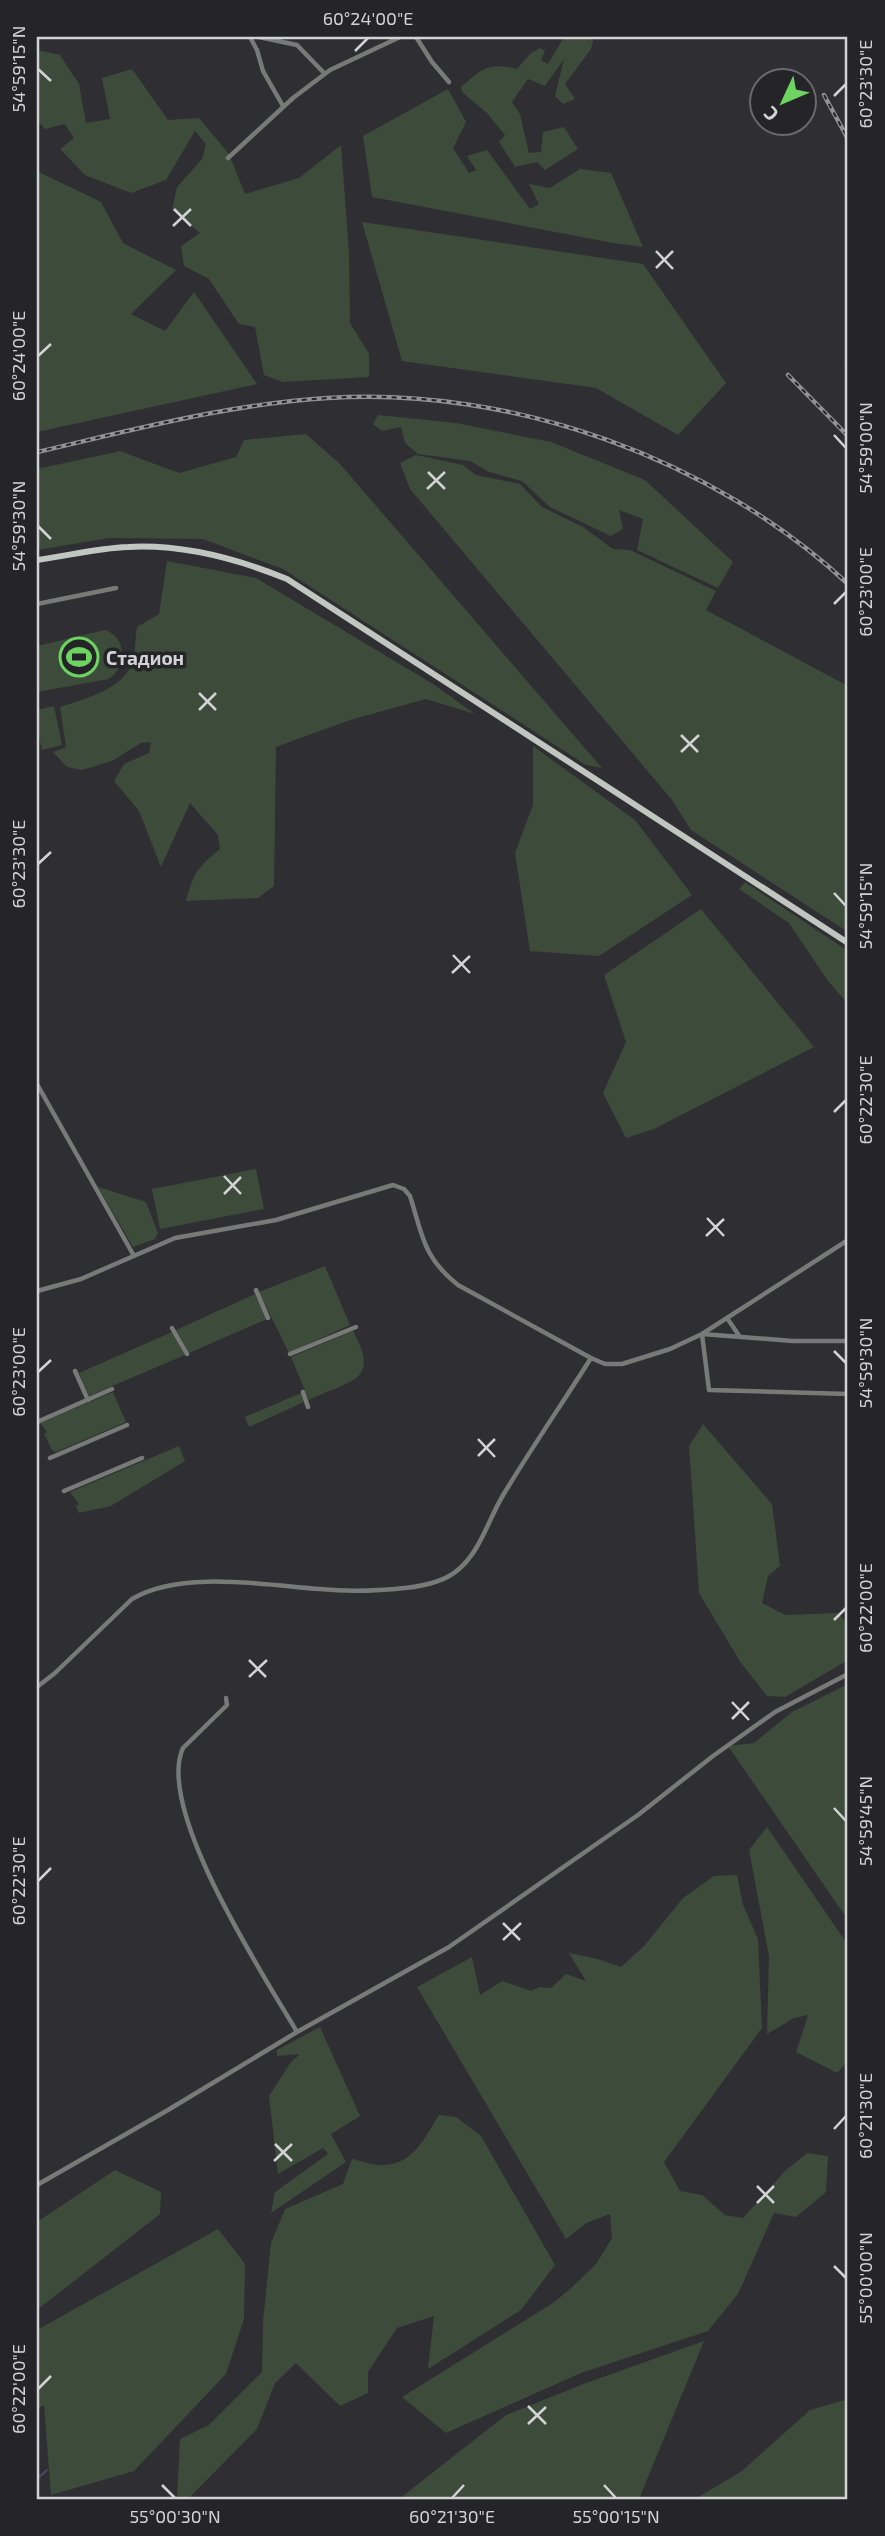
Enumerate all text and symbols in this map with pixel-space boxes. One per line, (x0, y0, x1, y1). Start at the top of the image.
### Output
text: 60°24'00"E (323, 7, 413, 29)
text: 54°59'15"N (7, 26, 29, 112)
text: 60°23'30"E (854, 40, 876, 128)
north arrow (748, 66, 818, 136)
text: С (758, 102, 783, 126)
text: 60°24'00"E (7, 311, 29, 401)
text: 54°59'00"N (854, 402, 876, 494)
text: 54°59'30"N (7, 481, 29, 571)
text: 60°23'00"E (854, 547, 876, 637)
sports icon: Стадион (58, 636, 100, 678)
place label: Стадион (106, 646, 184, 669)
text: 60°23'30"E (7, 820, 29, 908)
text: 54°59'15"N (854, 863, 876, 949)
text: 60°22'30"E (854, 1056, 876, 1144)
text: 54°59'30"N (854, 1318, 876, 1408)
text: 60°23'00"E (7, 1327, 29, 1417)
text: 60°22'00"E (854, 1563, 876, 1653)
text: 54°59'45"N (854, 1776, 876, 1866)
text: 60°22'30"E (7, 1837, 29, 1925)
text: 60°21'30"E (854, 2073, 876, 2159)
text: 55°00'00"N (854, 2232, 876, 2324)
text: 60°22'00"E (7, 2344, 29, 2434)
text: 55°00'30"N (129, 2505, 221, 2527)
text: 60°21'30"E (409, 2505, 495, 2527)
text: 55°00'15"N (572, 2505, 660, 2527)

